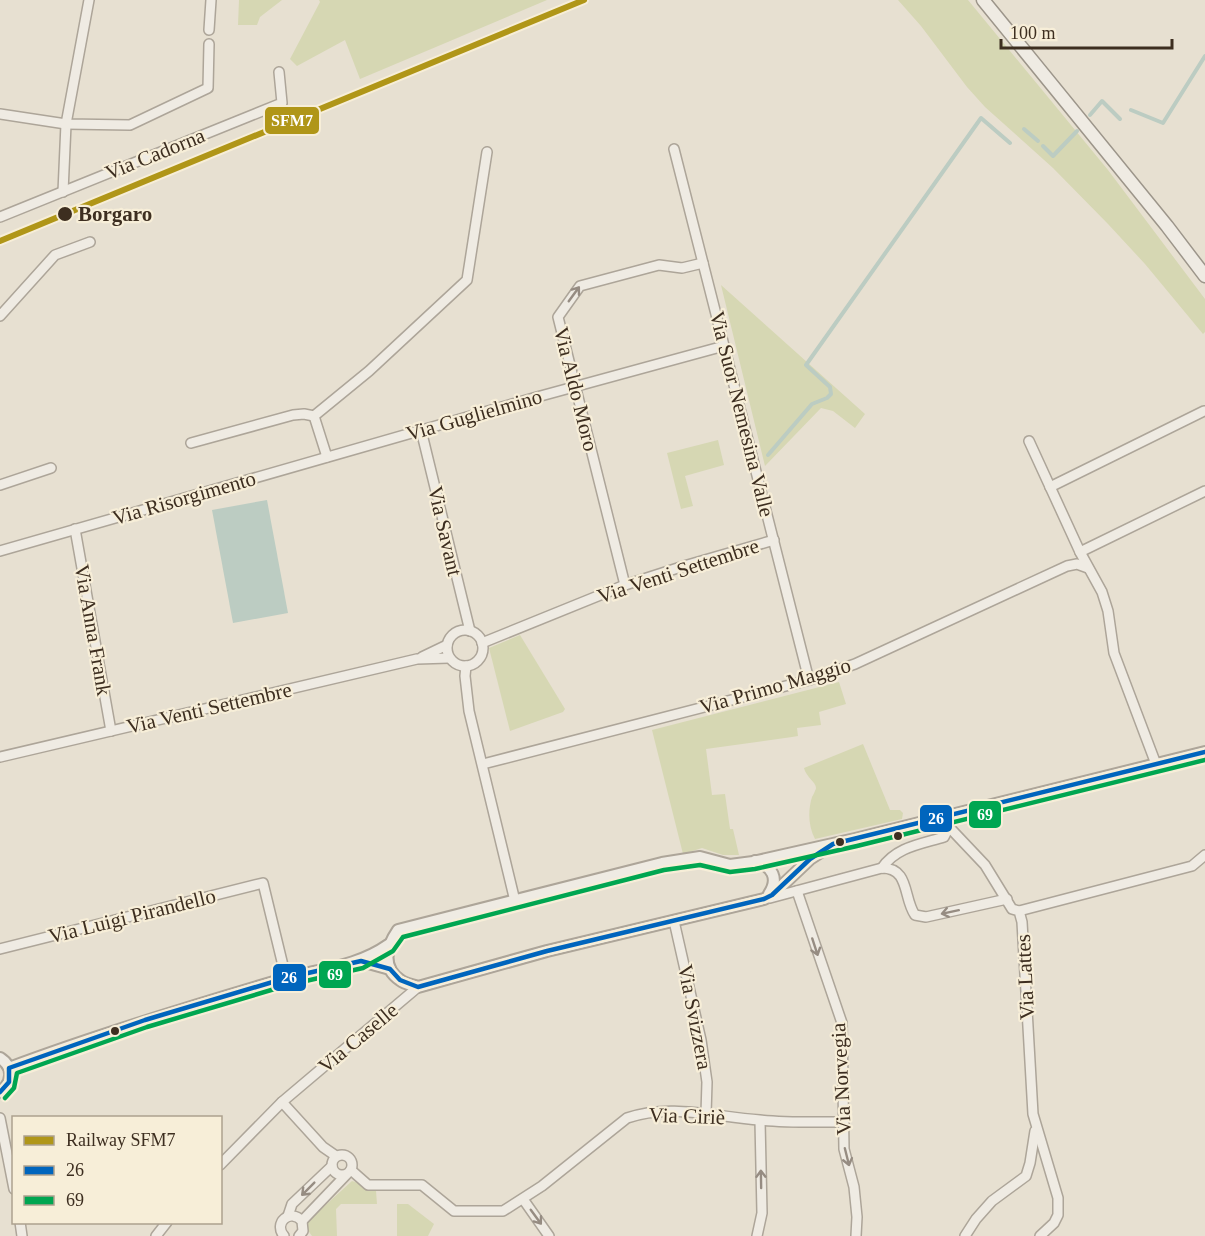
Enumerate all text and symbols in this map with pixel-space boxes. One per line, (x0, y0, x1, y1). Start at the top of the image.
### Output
scale bar (1001, 12, 1172, 50)
text: 100 m (1010, 23, 1056, 43)
line badge: SFM7 (264, 106, 320, 135)
text: SFM7 (271, 112, 313, 129)
street label: Via Cadorna (102, 123, 209, 185)
place label: Borgaro (78, 202, 152, 226)
marker: Borgaro (56, 205, 74, 223)
one-way arrow (568, 287, 580, 303)
street label: Via Suor Nemesina Valle (705, 309, 779, 519)
street label: Via Aldo Moro (549, 324, 603, 454)
street label: Via Guglielmino (403, 384, 545, 446)
street label: Via Risorgimento (109, 466, 259, 530)
street label: Via Savant (423, 484, 467, 578)
street label: Via Venti Settembre (594, 534, 762, 608)
street label: Via Anna Frank (70, 562, 116, 698)
street label: Via Primo Maggio (697, 653, 853, 719)
street label: Via Venti Settembre (124, 677, 294, 739)
line badge: 69 (968, 800, 1002, 829)
line badge: 26 (919, 804, 953, 833)
text: 69 (977, 806, 993, 823)
text: 26 (928, 810, 944, 827)
unlabelled marker (892, 830, 904, 842)
unlabelled marker (834, 836, 846, 848)
street label: Via Luigi Pirandello (46, 884, 218, 948)
one-way arrow (941, 907, 960, 918)
street label: Via Lattes (1011, 934, 1039, 1020)
one-way arrow (810, 937, 821, 956)
line badge: 69 (318, 960, 352, 989)
street label: Via Svizzera (673, 962, 717, 1072)
line badge: 26 (272, 963, 307, 992)
text: 69 (327, 966, 343, 983)
text: 26 (281, 969, 297, 986)
street label: Via Caselle (313, 998, 403, 1078)
street label: Via Norvegia (826, 1022, 856, 1136)
unlabelled marker (109, 1025, 121, 1037)
street label: Via Ciriè (648, 1103, 726, 1129)
legend (12, 1116, 222, 1224)
text: Railway SFM7 (66, 1130, 176, 1150)
one-way arrow (841, 1148, 853, 1167)
text: 26 (66, 1160, 84, 1180)
one-way arrow (756, 1169, 767, 1189)
one-way arrow (300, 1182, 315, 1197)
text: 69 (66, 1190, 84, 1210)
one-way arrow (530, 1209, 542, 1225)

